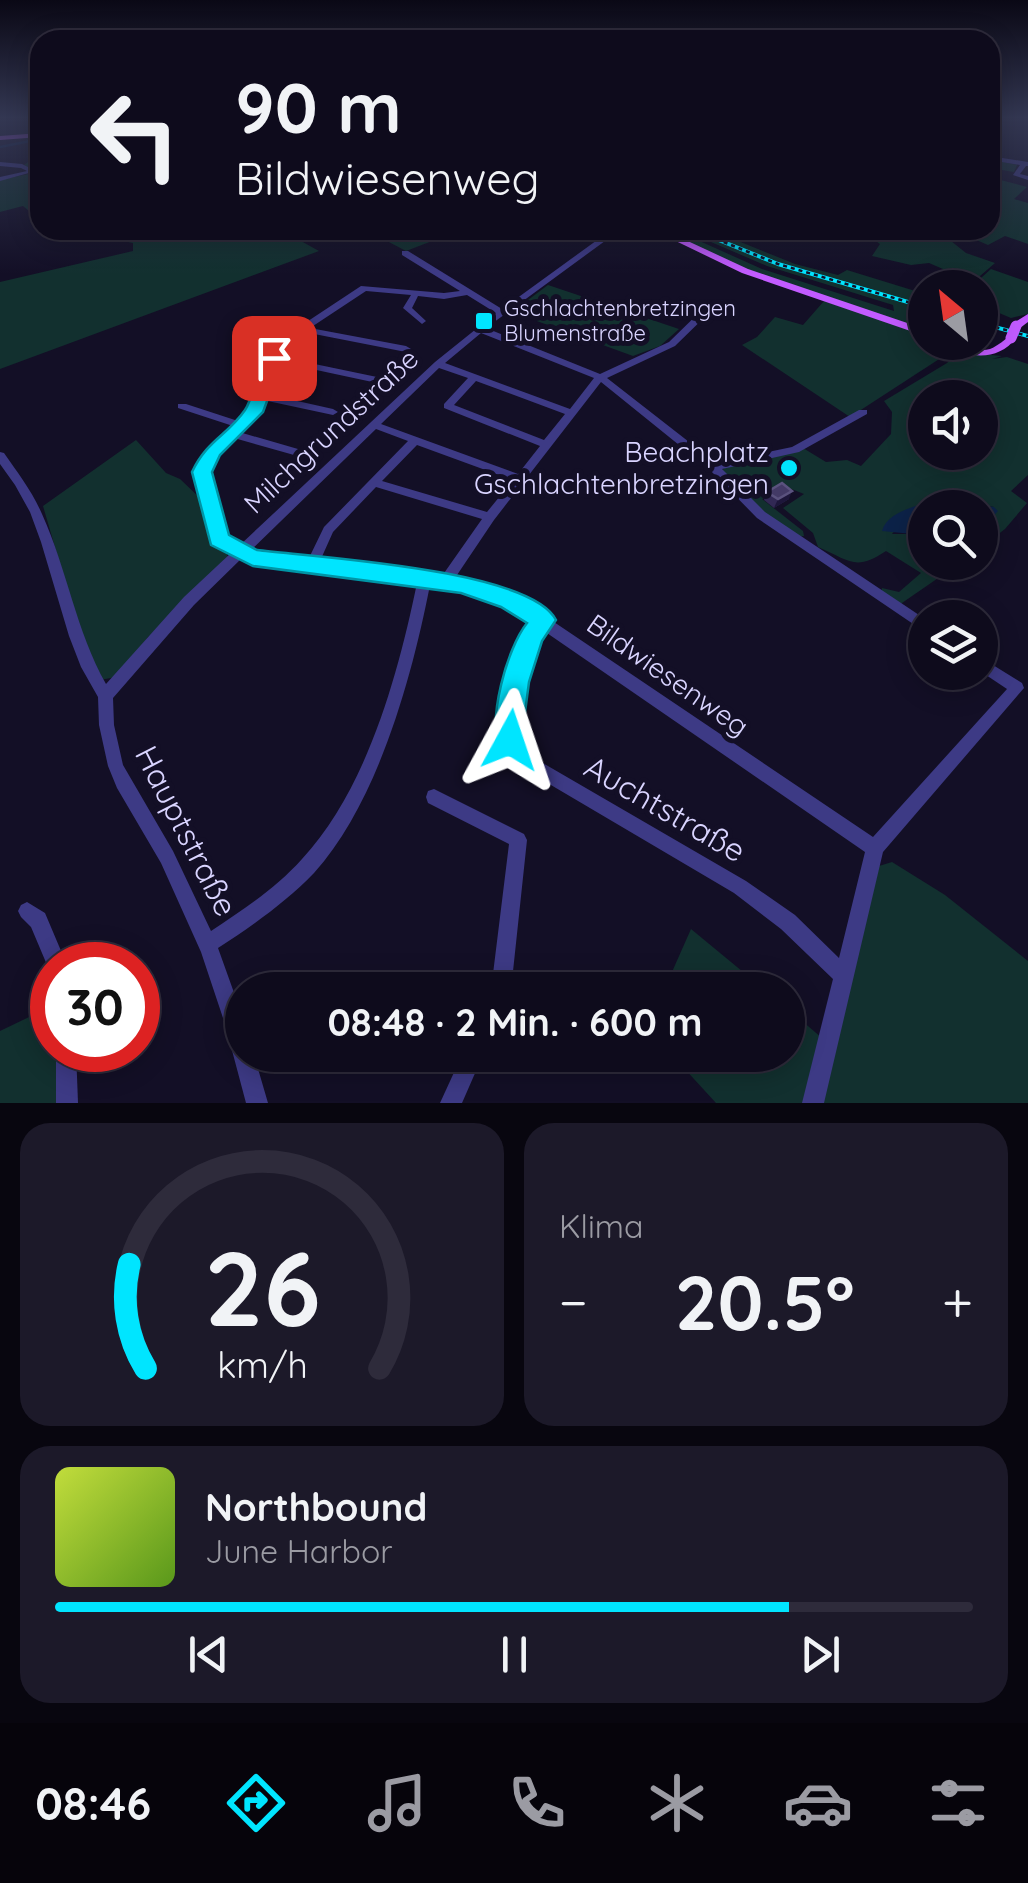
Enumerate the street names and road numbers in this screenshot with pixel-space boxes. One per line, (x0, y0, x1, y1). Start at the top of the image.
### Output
street label: Milchgrundstraße (236, 341, 425, 520)
street label: Bildwiesenweg (581, 606, 756, 743)
street label: Hauptstraße (127, 739, 247, 922)
street label: Auchtstraße (578, 746, 753, 870)

